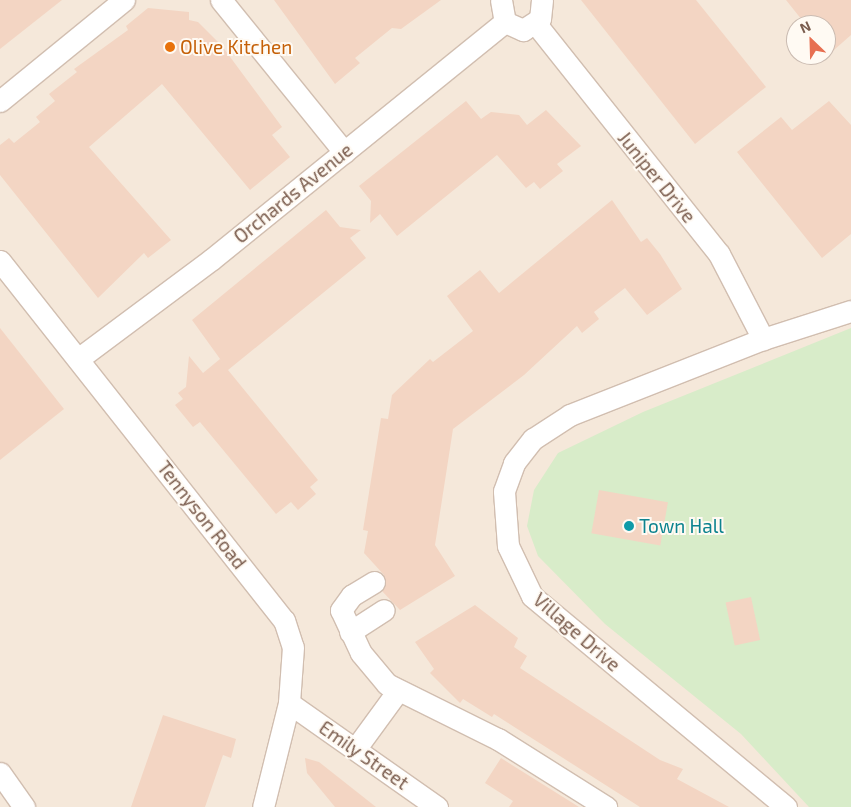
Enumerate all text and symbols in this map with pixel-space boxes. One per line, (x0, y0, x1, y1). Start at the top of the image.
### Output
north arrow (786, 15, 836, 65)
text: N (797, 17, 813, 37)
place label: Olive Kitchen (180, 36, 292, 58)
marker: Olive Kitchen (164, 41, 176, 53)
street label: Juniper Drive (613, 127, 701, 227)
street label: Orchards Avenue (229, 138, 357, 248)
street label: Tennyson Road (153, 456, 251, 574)
place label: Town Hall (639, 515, 724, 537)
marker: Town Hall (623, 520, 635, 532)
street label: Village Drive (529, 588, 625, 676)
street label: Emily Street (315, 716, 413, 794)

